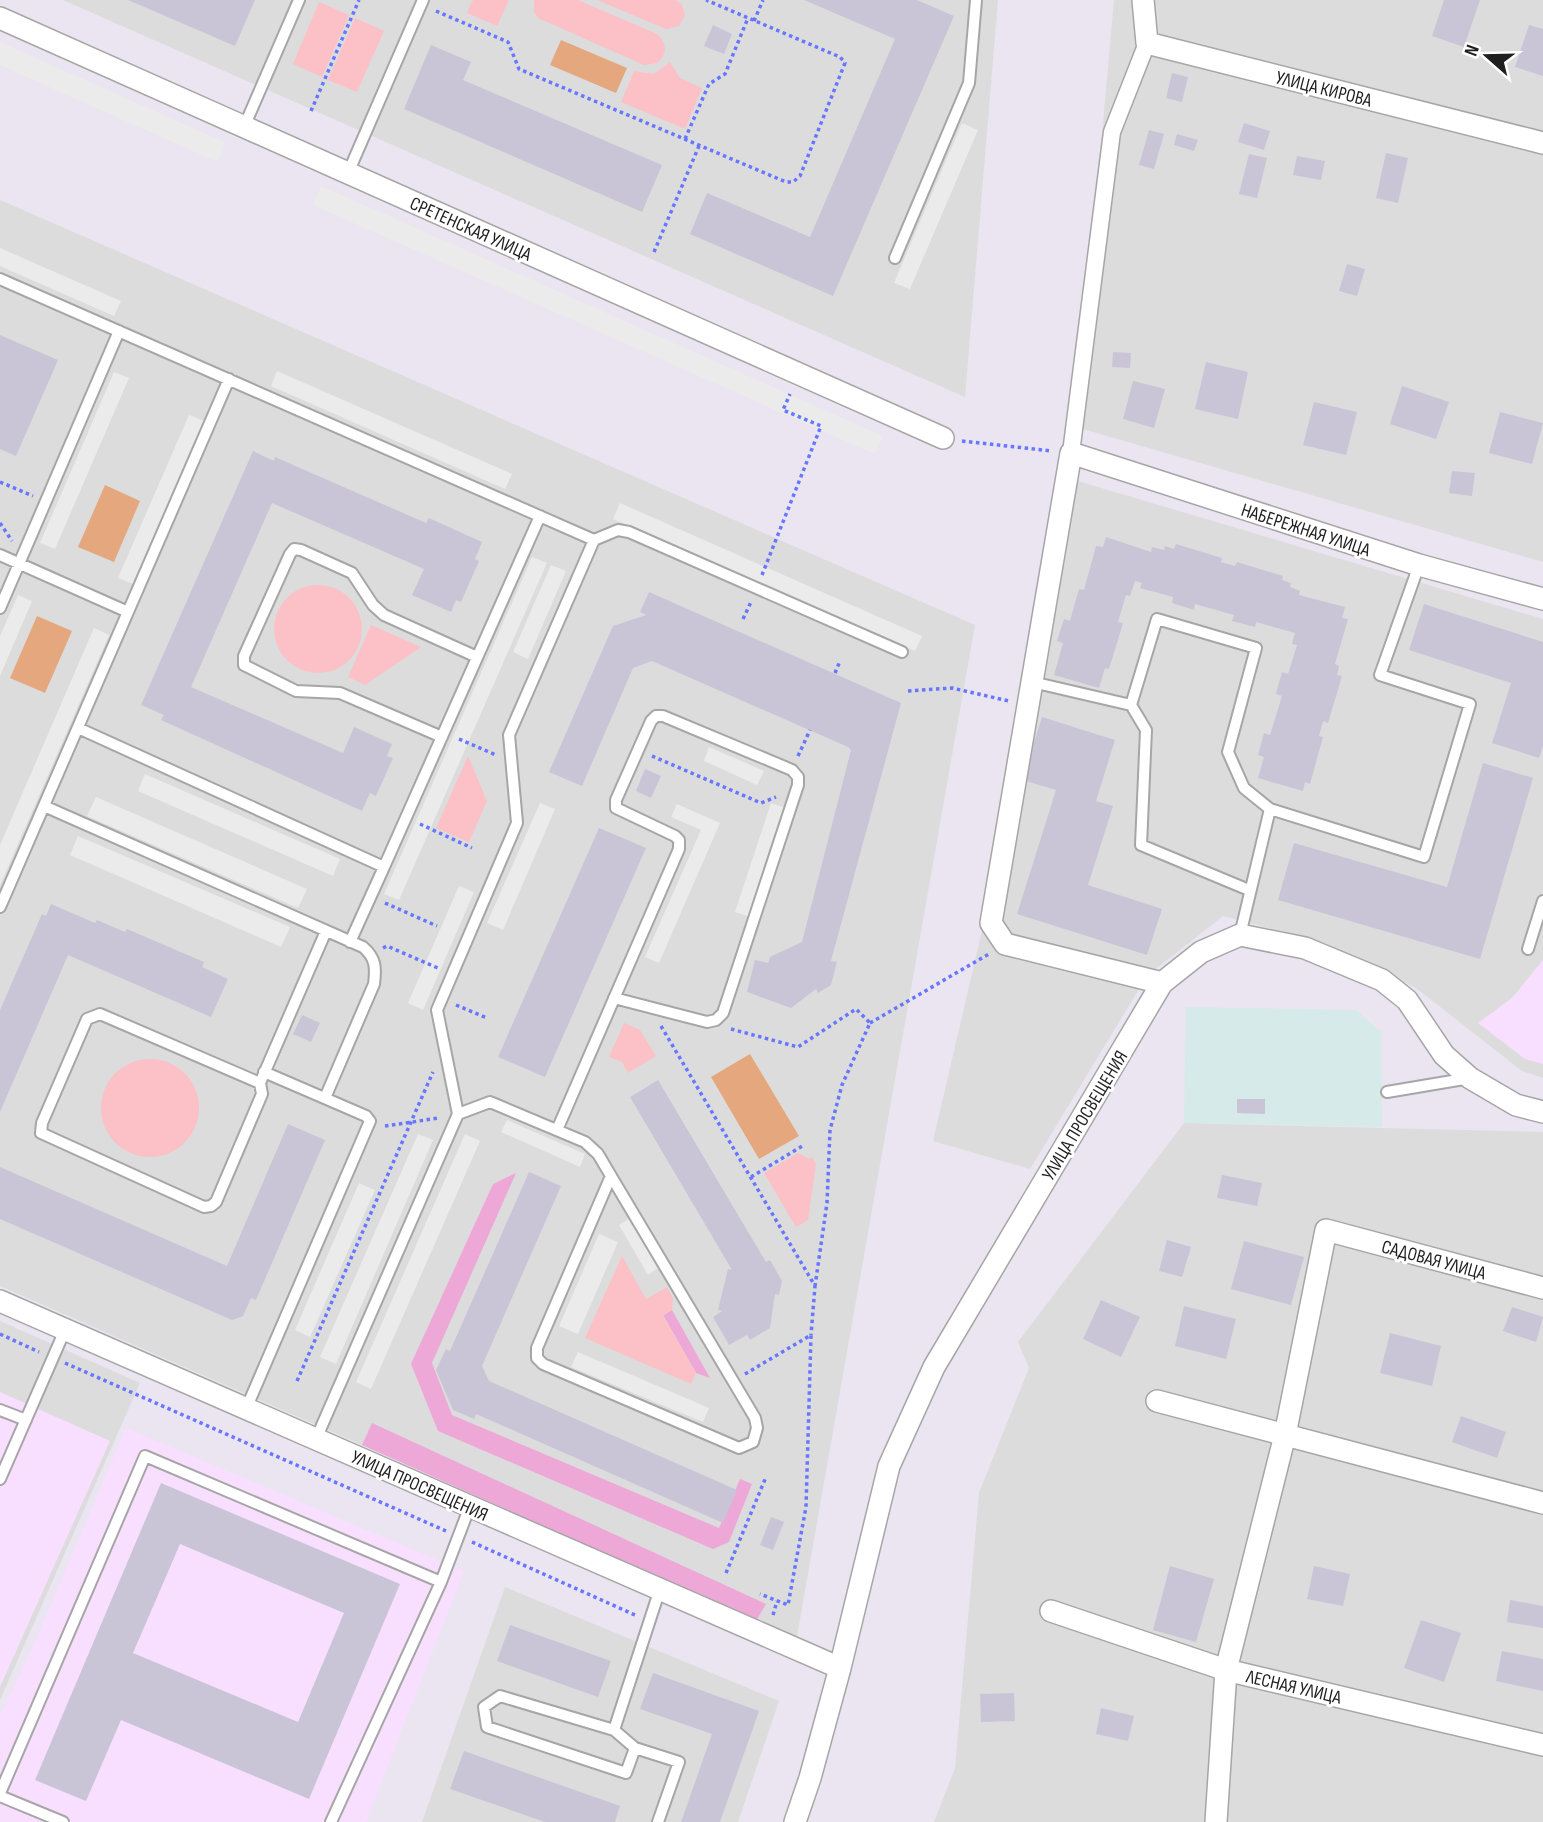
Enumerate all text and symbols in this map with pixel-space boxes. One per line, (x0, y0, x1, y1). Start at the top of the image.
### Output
north arrow (1452, 21, 1522, 91)
text: N (1460, 42, 1485, 59)
street label: УЛИЦА КИРОВА (1273, 66, 1375, 113)
street label: СРЕТЕНСКАЯ УЛИЦА (406, 192, 536, 267)
street label: НАБЕРЕЖНАЯ УЛИЦА (1238, 499, 1374, 562)
street label: УЛИЦА ПРОСВЕЩЕНИЯ (1037, 1047, 1133, 1185)
street label: САДОВАЯ УЛИЦА (1379, 1235, 1489, 1286)
street label: УЛИЦА ПРОСВЕЩЕНИЯ (347, 1446, 491, 1527)
street label: ЛЕСНАЯ УЛИЦА (1243, 1665, 1344, 1710)

